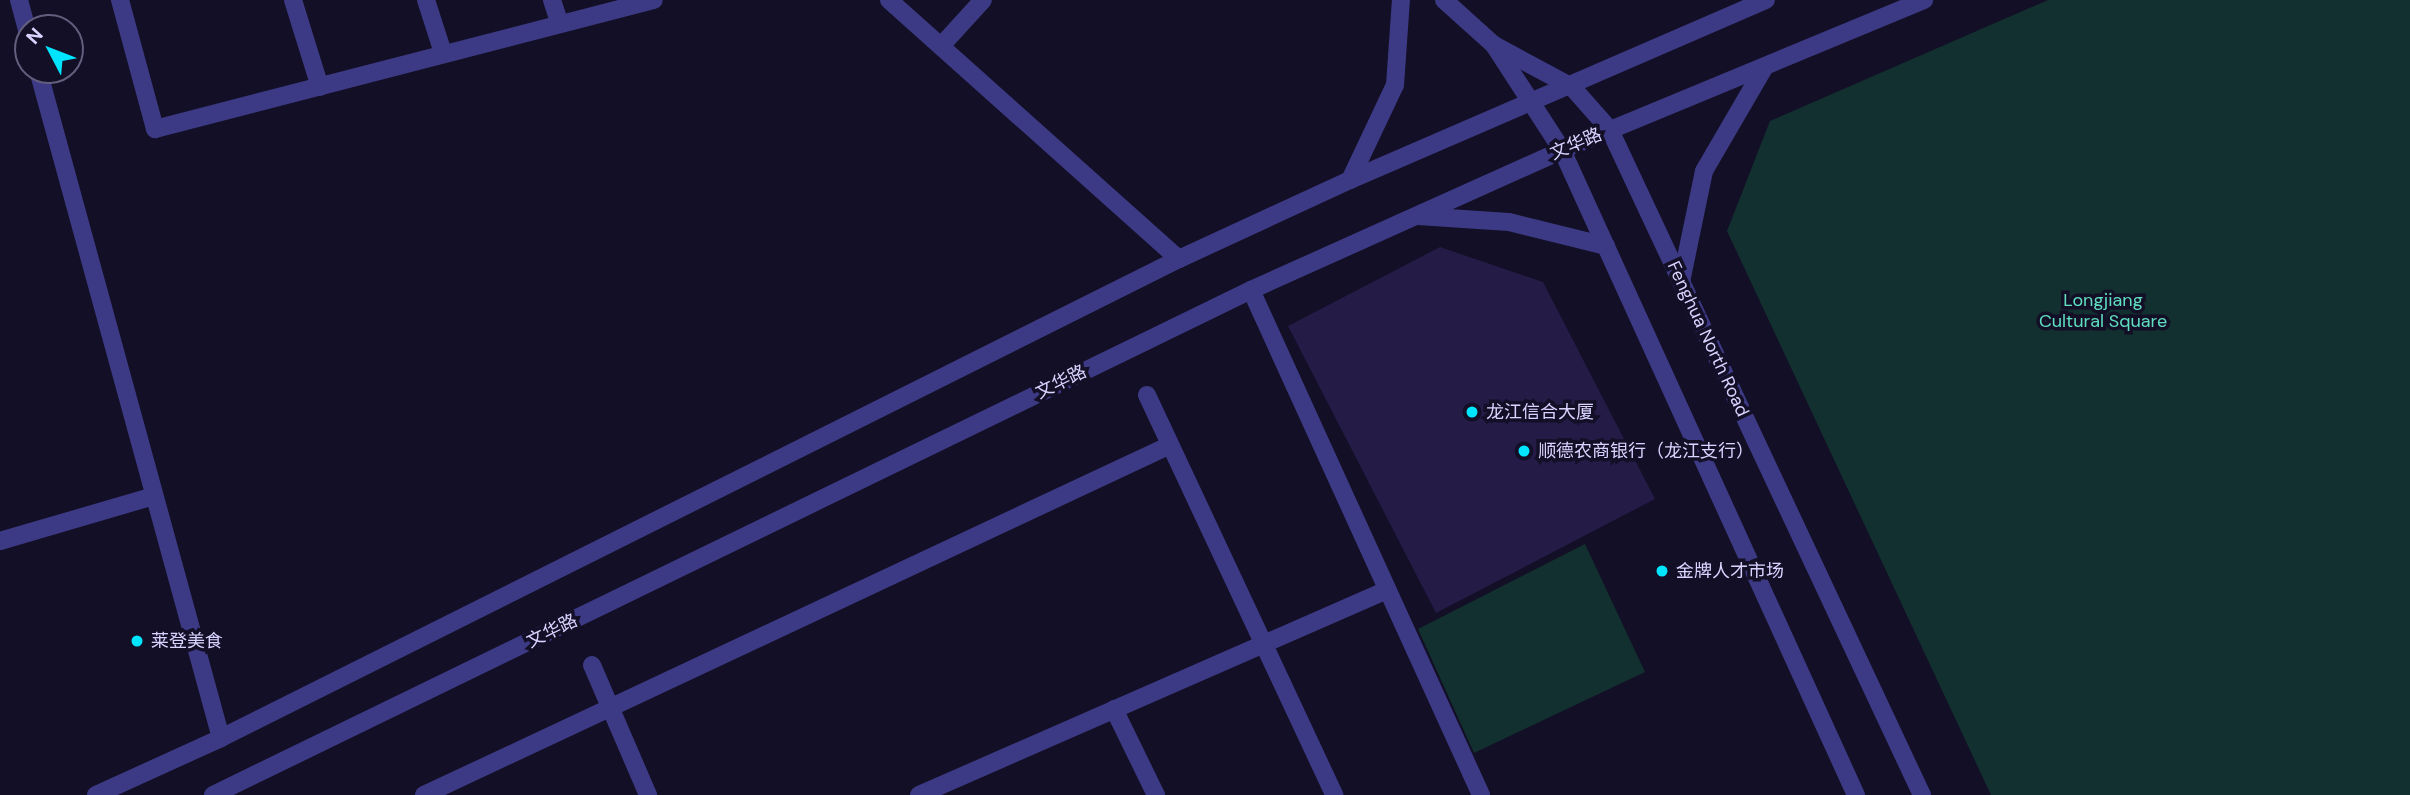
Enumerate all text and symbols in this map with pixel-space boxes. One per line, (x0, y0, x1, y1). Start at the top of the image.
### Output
north arrow (14, 14, 84, 84)
text: N (21, 22, 48, 49)
street label: 文华路 (1547, 124, 1605, 164)
street label: Fenghua North Road (1663, 258, 1753, 420)
park label: Longjiang Cultural Square (2039, 290, 2167, 332)
street label: 文华路 (1032, 360, 1090, 404)
place label: 龙江信合大厦 (1486, 401, 1594, 423)
marker: 龙江信合大厦 (1464, 404, 1480, 420)
place label: 顺德农商银行（龙江支行） (1538, 440, 1754, 462)
marker: 顺德农商银行（龙江支行） (1516, 443, 1532, 459)
place label: 金牌人才市场 (1676, 560, 1784, 582)
marker: 金牌人才市场 (1654, 563, 1670, 579)
street label: 文华路 (523, 609, 581, 653)
place label: 莱登美食 (151, 630, 223, 652)
marker: 莱登美食 (129, 633, 145, 649)

